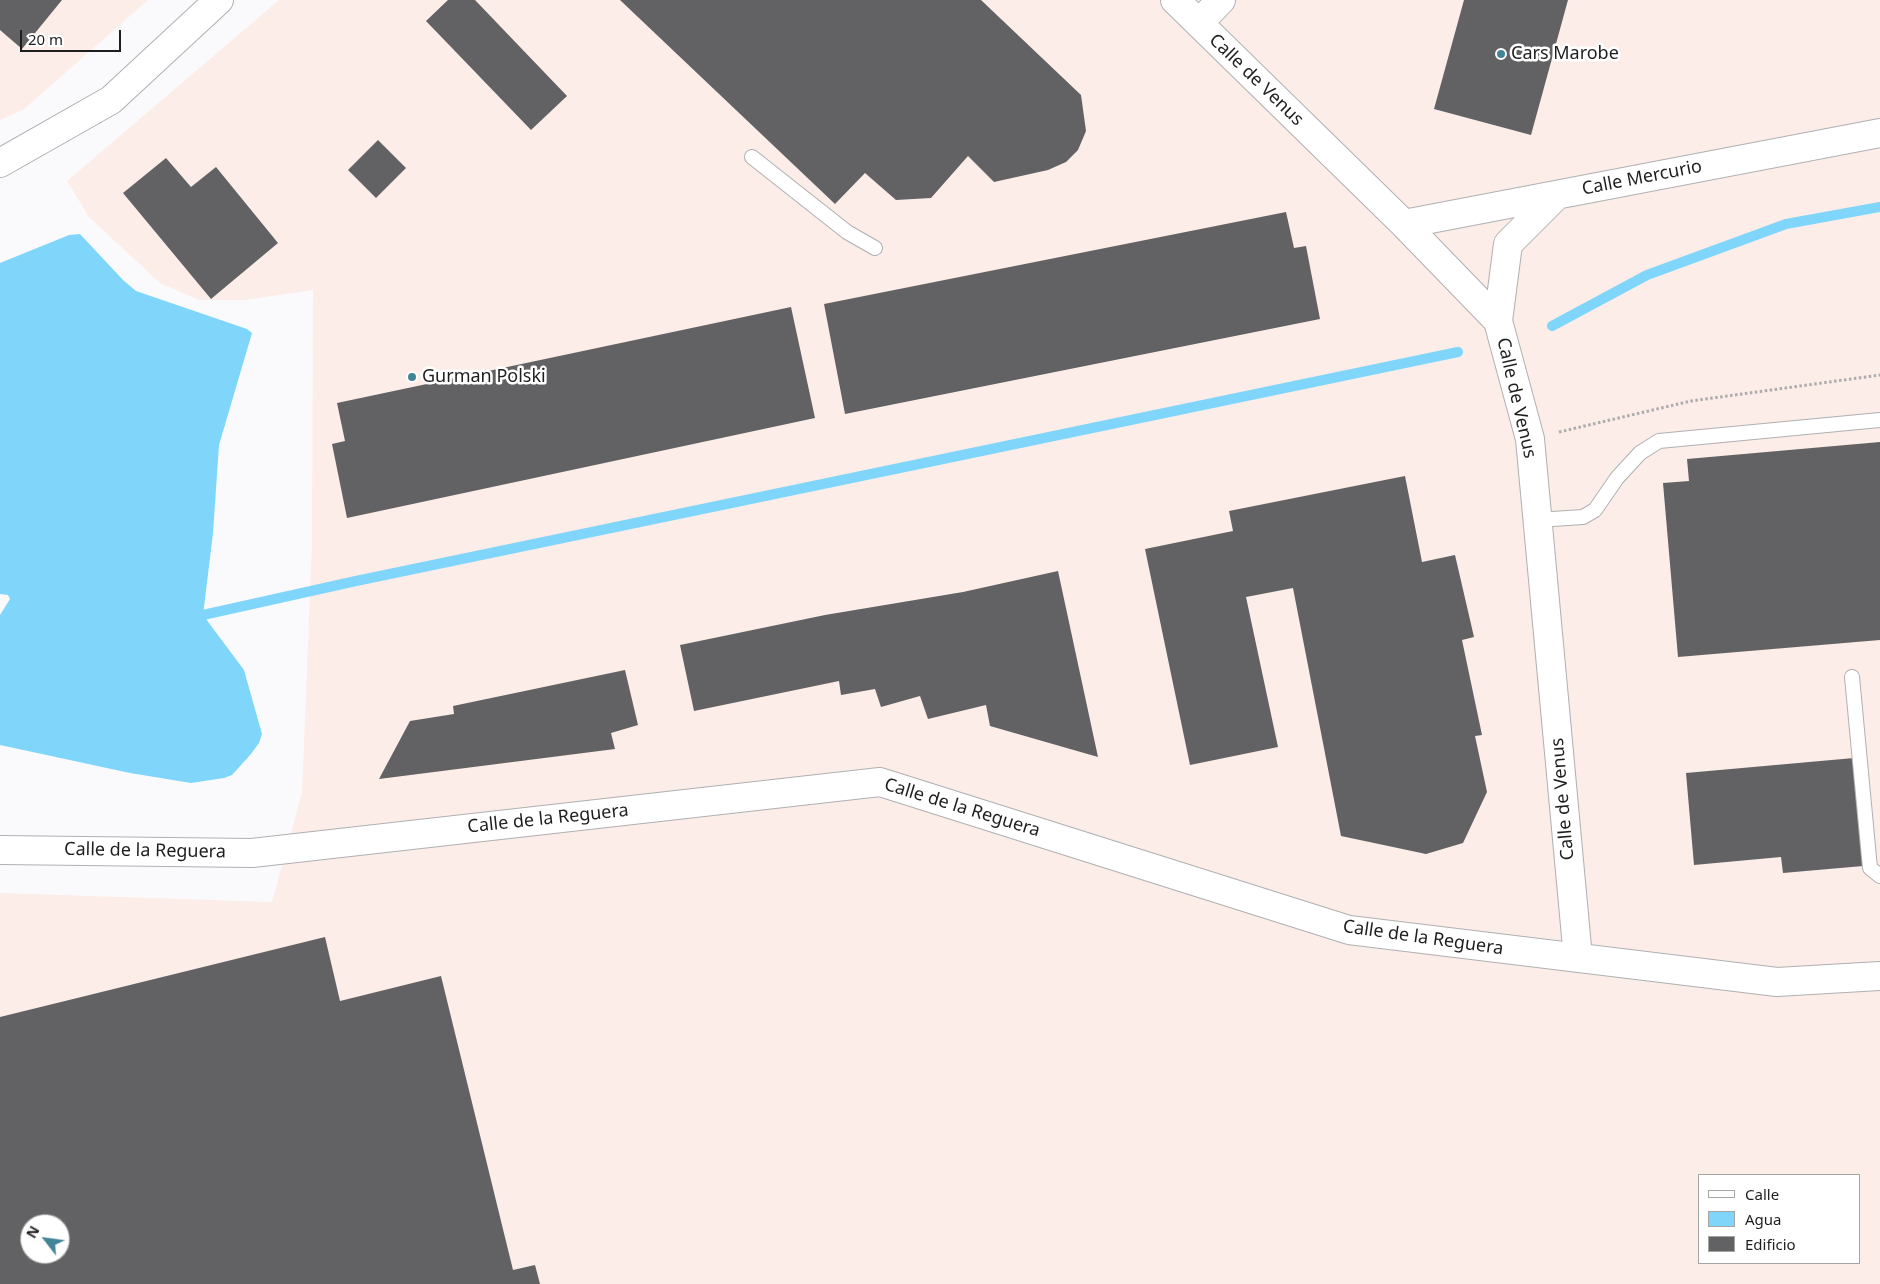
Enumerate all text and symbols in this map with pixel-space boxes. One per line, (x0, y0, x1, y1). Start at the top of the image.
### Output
scale bar (22, 20, 124, 52)
text: 20 m (28, 29, 63, 49)
street label: Calle de Venus (1204, 30, 1308, 130)
place label: Cars Marobe (1511, 43, 1619, 65)
marker: Cars Marobe (1495, 48, 1507, 60)
street label: Calle Mercurio (1580, 156, 1704, 200)
street label: Calle de Venus (1492, 336, 1540, 460)
place label: Gurman Polski (422, 366, 546, 388)
marker: Gurman Polski (406, 371, 418, 383)
street label: Calle de Venus (1547, 737, 1579, 861)
street label: Calle de la Reguera (881, 774, 1043, 842)
street label: Calle de la Reguera (466, 800, 630, 838)
street label: Calle de la Reguera (64, 839, 226, 863)
street label: Calle de la Reguera (1341, 916, 1505, 960)
legend (1698, 1174, 1860, 1264)
text: Calle (1745, 1184, 1779, 1204)
text: Agua (1745, 1209, 1782, 1229)
north arrow (20, 1214, 70, 1264)
text: N (21, 1222, 44, 1241)
text: Edificio (1745, 1234, 1796, 1254)

